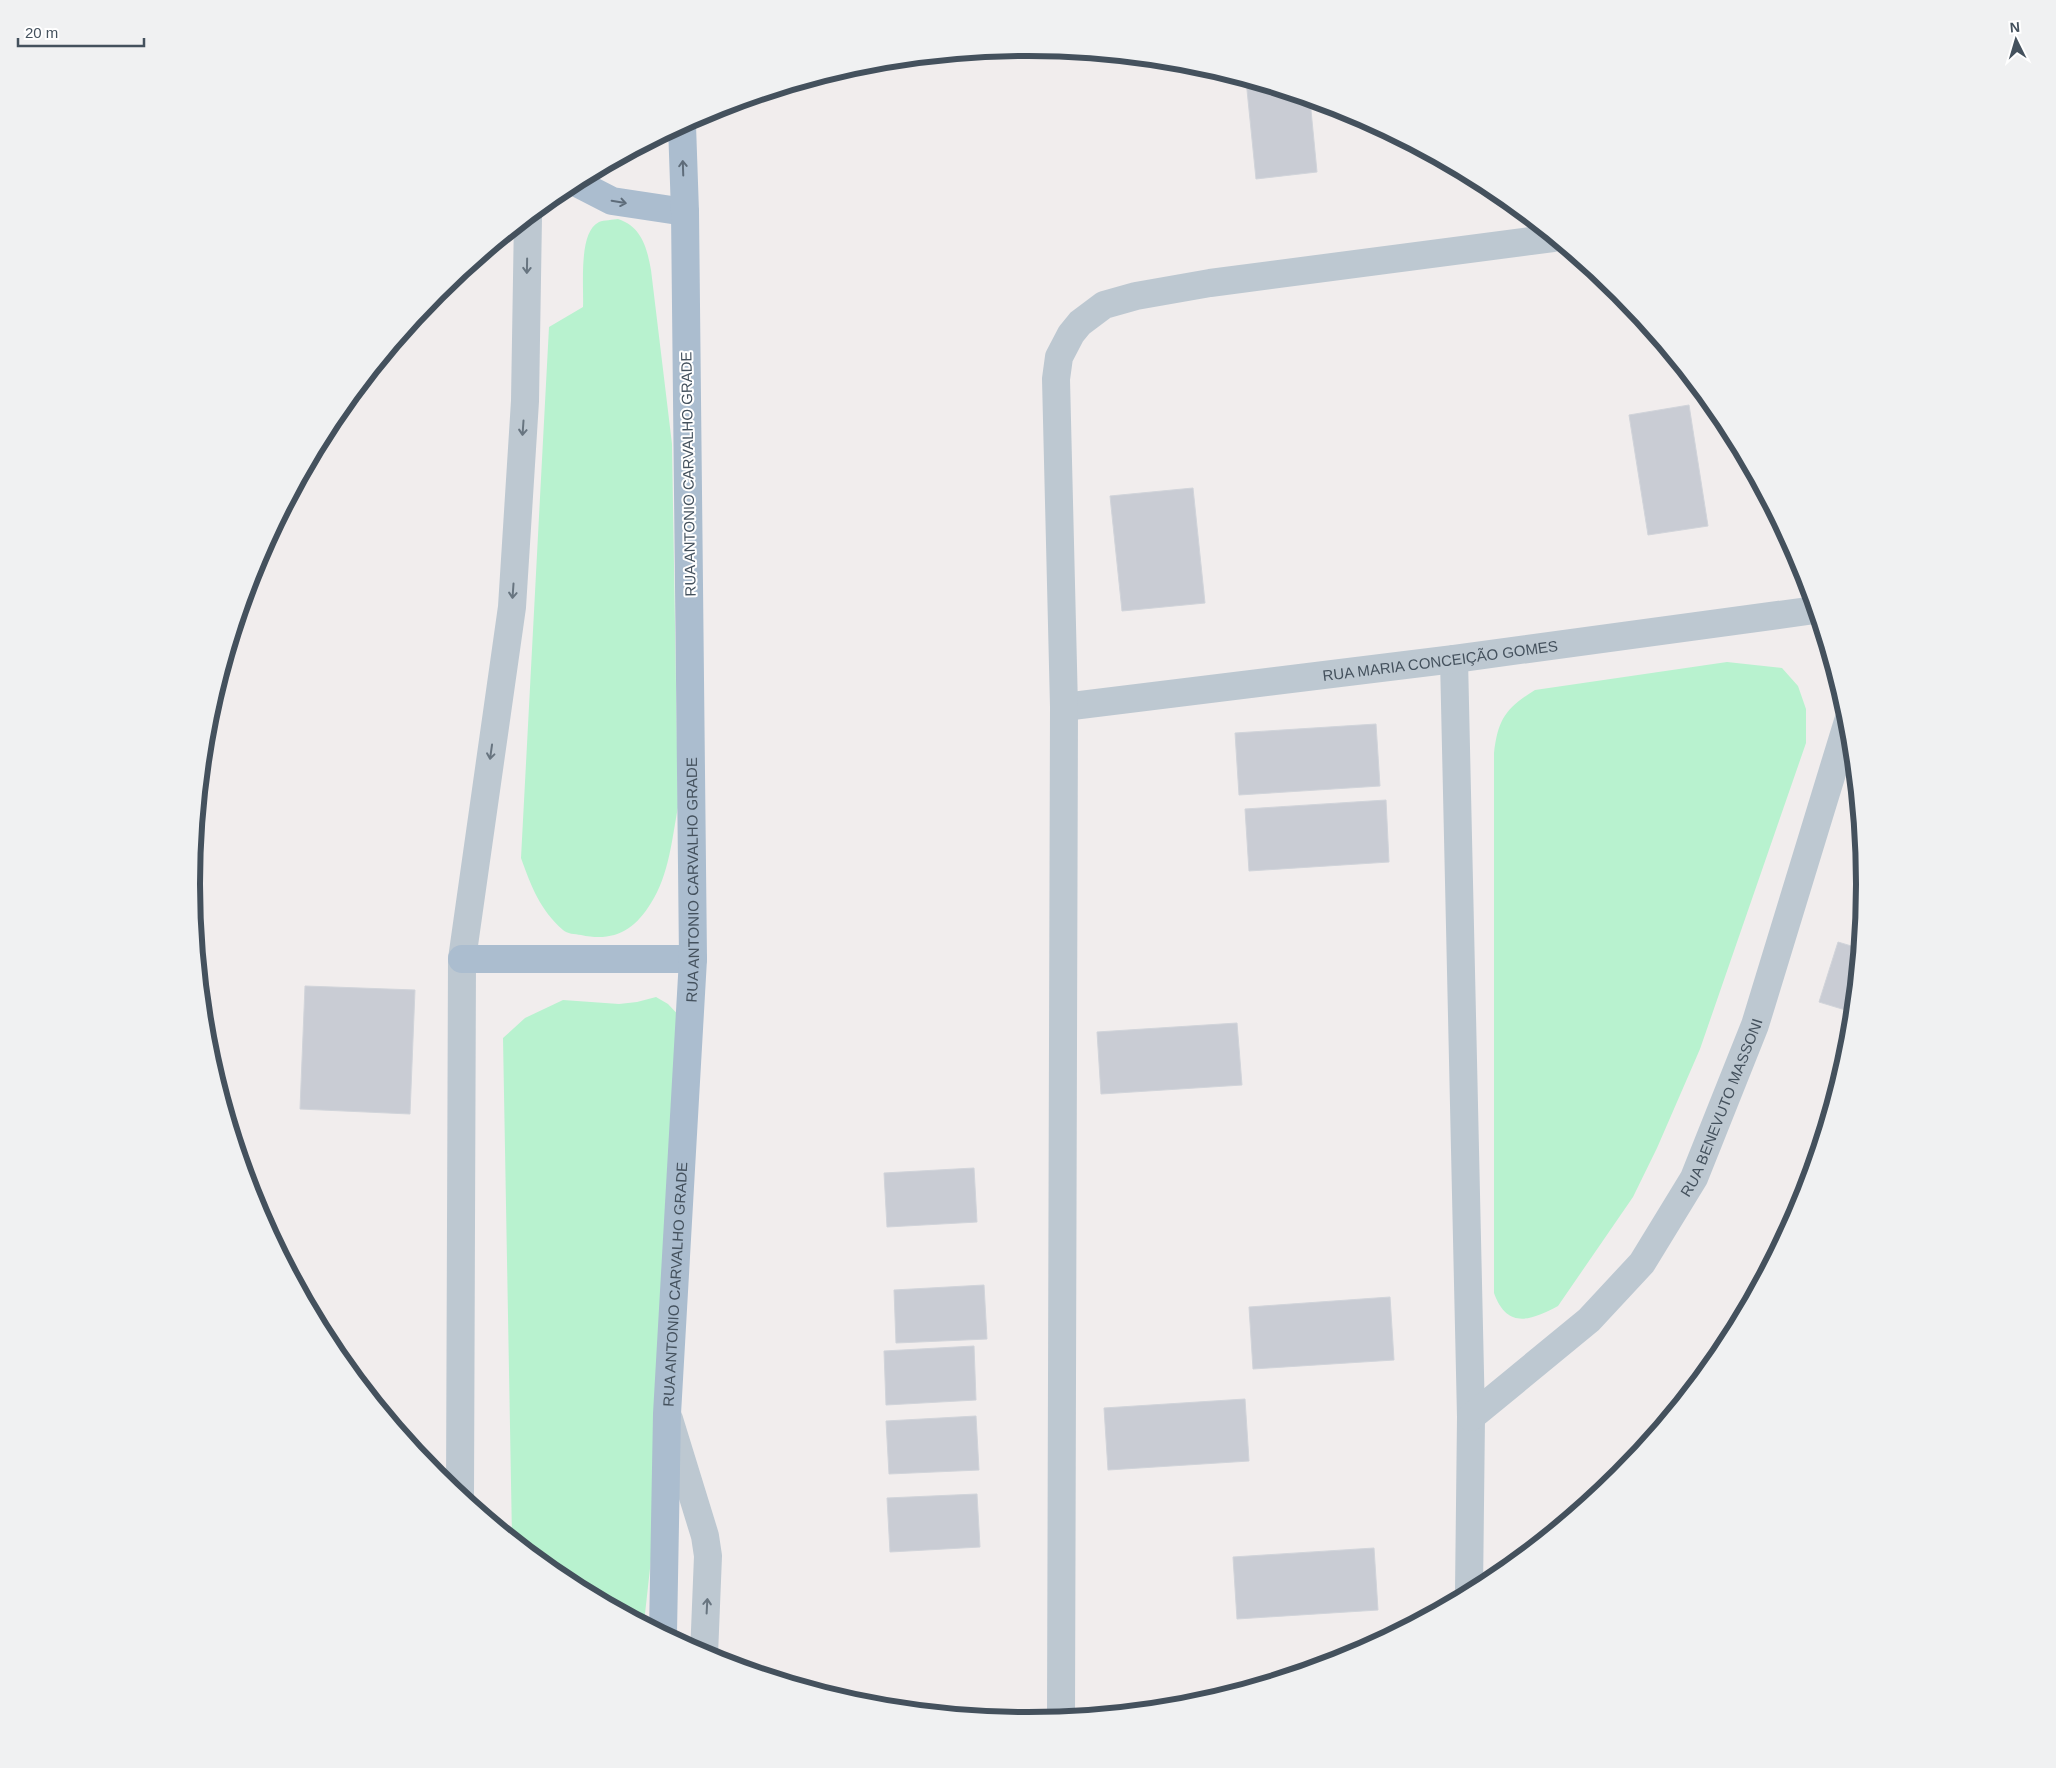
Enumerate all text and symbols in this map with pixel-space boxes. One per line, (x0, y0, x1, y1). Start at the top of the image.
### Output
scale bar (18, 15, 144, 47)
north arrow (1991, 15, 2041, 65)
text: N (2009, 19, 2021, 35)
text: 20 m (25, 24, 58, 41)
one-way arrow (679, 161, 688, 177)
one-way arrow (611, 197, 627, 207)
one-way arrow (522, 258, 532, 274)
street label: RUA ANTONIO CARVALHO GRADE (677, 351, 699, 597)
one-way arrow (518, 420, 527, 436)
one-way arrow (508, 582, 517, 598)
street label: RUA MARIA CONCEIÇÃO GOMES (1322, 637, 1559, 684)
one-way arrow (486, 743, 496, 759)
street label: RUA ANTONIO CARVALHO GRADE (682, 757, 702, 1003)
street label: RUA BENEVUTO MASSONI (1677, 1016, 1765, 1199)
street label: RUA ANTONIO CARVALHO GRADE (659, 1161, 690, 1407)
one-way arrow (702, 1598, 711, 1614)

